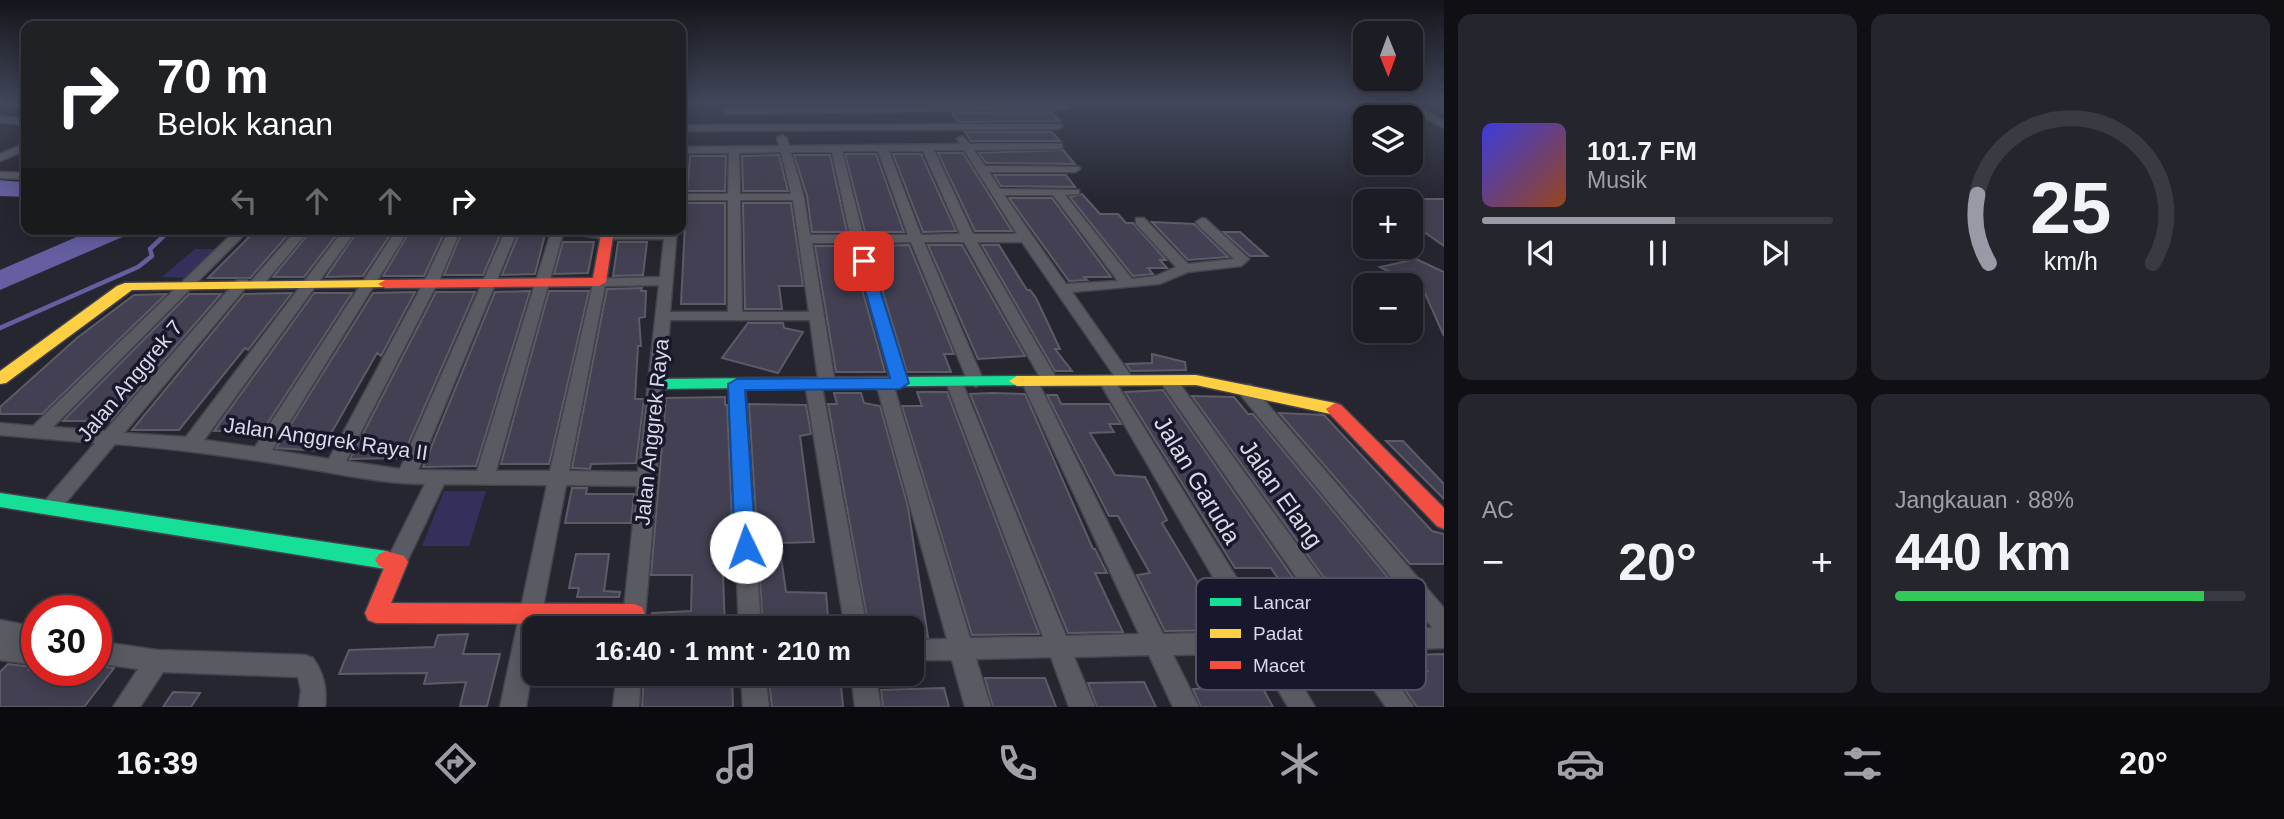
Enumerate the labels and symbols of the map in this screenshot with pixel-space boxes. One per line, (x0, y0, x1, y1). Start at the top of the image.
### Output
north arrow (1353, 21, 1423, 91)
pin (834, 231, 894, 291)
street label: Jalan Anggrek 7 (72, 316, 187, 446)
street label: Jalan Anggrek Raya (630, 337, 673, 527)
street label: Jalan Garuda (1149, 411, 1246, 549)
street label: Jalan Anggrek Raya II (223, 413, 429, 464)
street label: Jalan Elang (1234, 435, 1328, 553)
position arrow (709, 510, 783, 584)
legend (1196, 578, 1426, 690)
text: Lancar (1253, 592, 1312, 613)
speed limit sign: 30 (21, 595, 112, 686)
text: Padat (1253, 623, 1303, 644)
text: Macet (1253, 655, 1305, 676)

